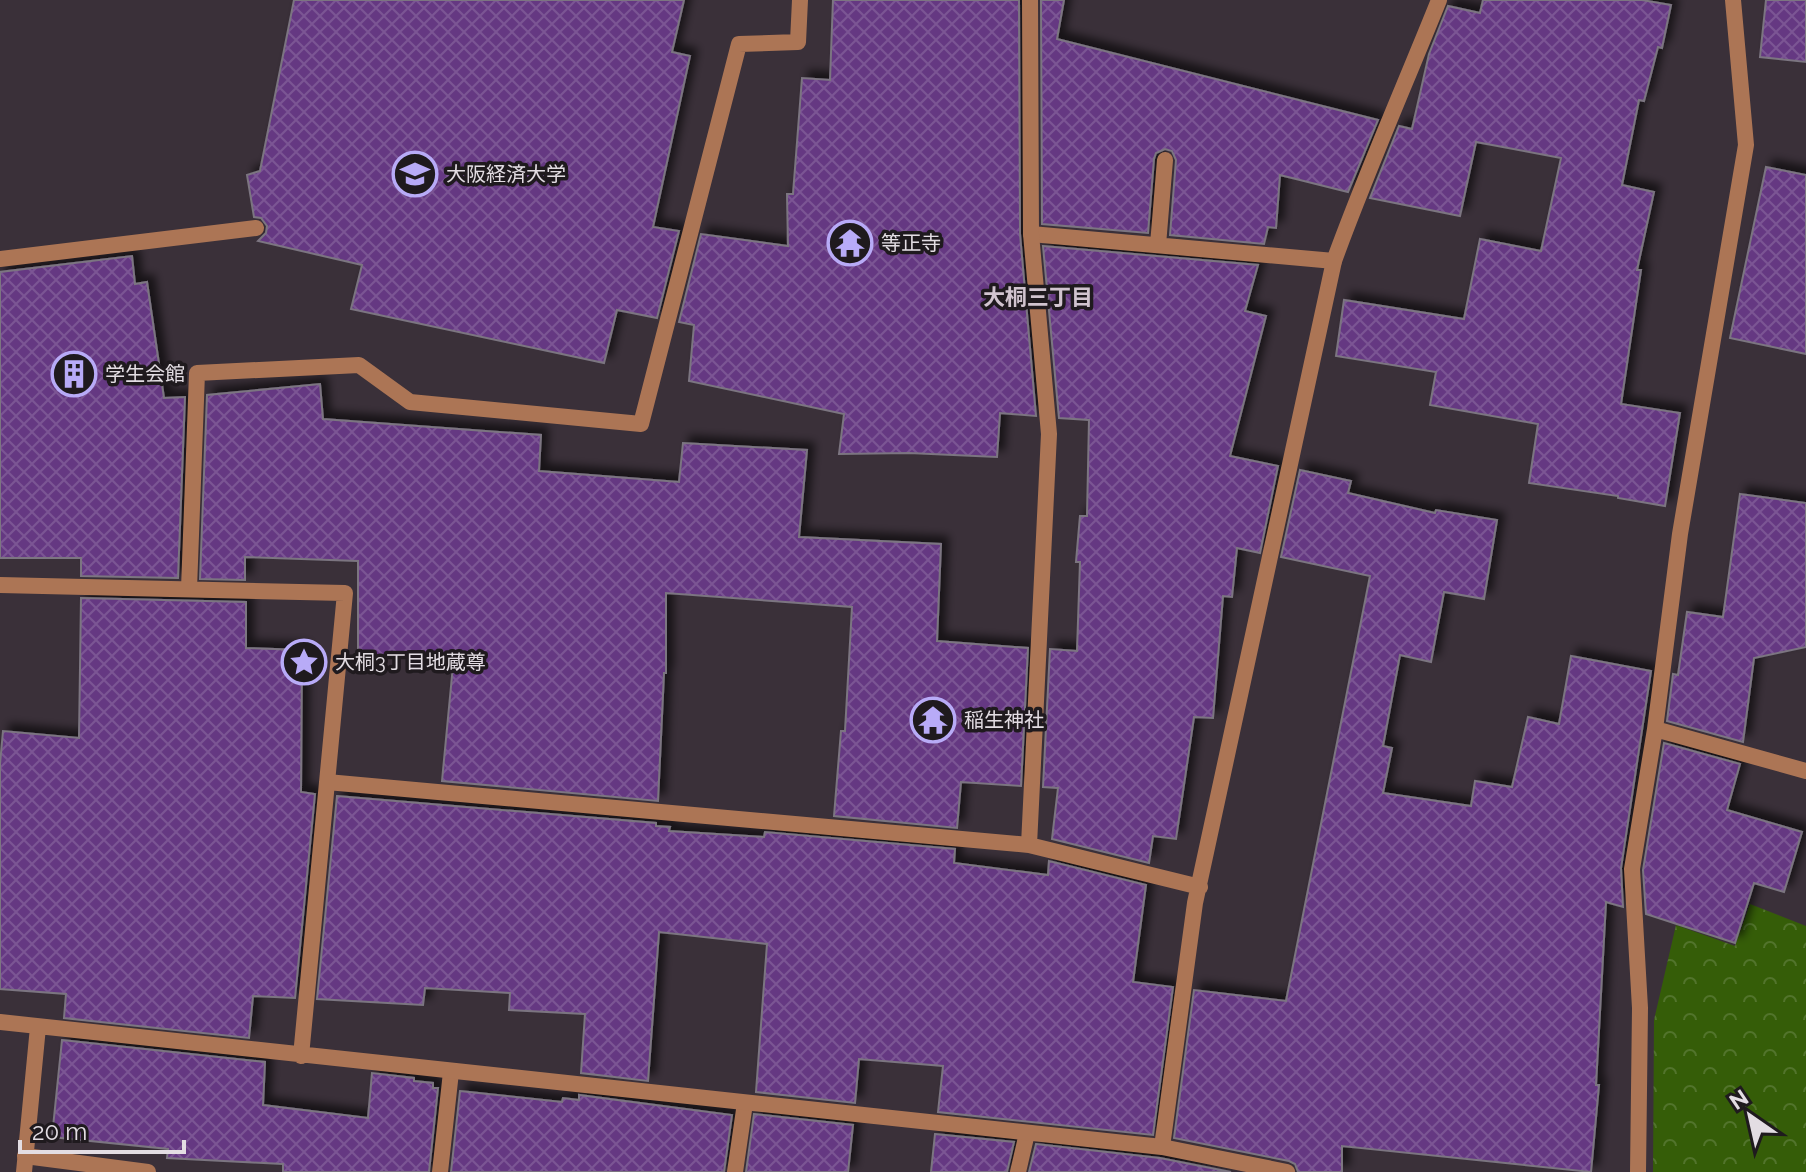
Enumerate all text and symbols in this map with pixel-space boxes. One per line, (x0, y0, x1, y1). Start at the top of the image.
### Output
school or university icon: 大阪経済大学 (391, 150, 439, 198)
place label: 大阪経済大学 (446, 162, 566, 186)
temple icon: 等正寺 (826, 219, 874, 267)
place label: 等正寺 (881, 231, 941, 255)
district label: 大桐三丁目 (983, 284, 1093, 310)
building icon: 学生会館 (50, 350, 98, 398)
place label: 学生会館 (105, 362, 185, 386)
place icon: 大桐3丁目地蔵尊 (280, 638, 328, 686)
place label: 大桐3丁目地蔵尊 (335, 650, 486, 674)
temple icon: 稲生神社 (909, 696, 957, 744)
place label: 稲生神社 (964, 708, 1044, 732)
north arrow (1710, 1076, 1790, 1156)
text: N (1725, 1084, 1753, 1115)
scale bar (20, 1104, 184, 1154)
text: 20 m (32, 1117, 87, 1146)

